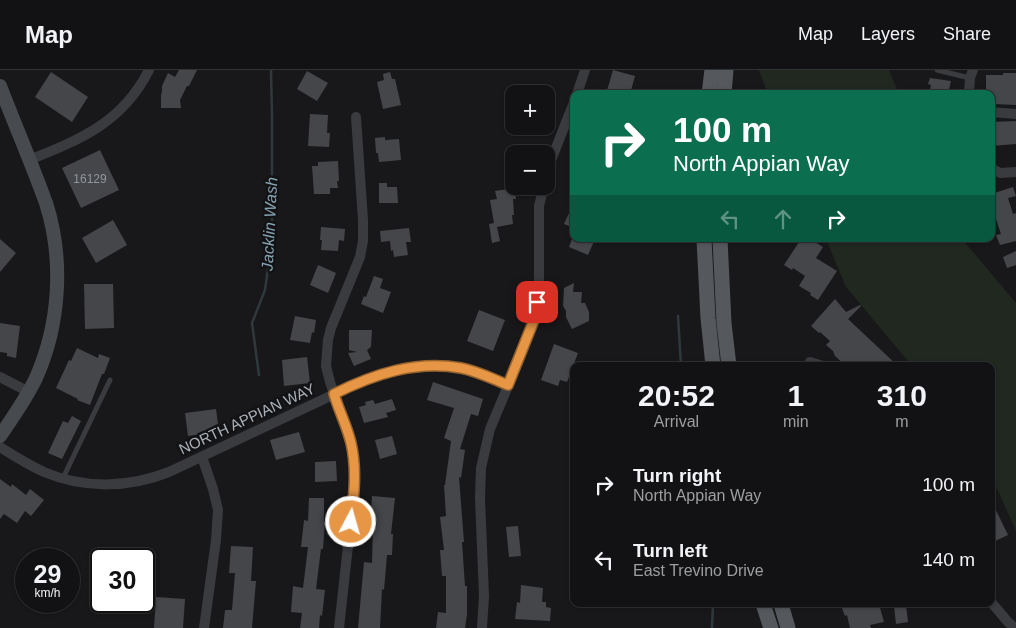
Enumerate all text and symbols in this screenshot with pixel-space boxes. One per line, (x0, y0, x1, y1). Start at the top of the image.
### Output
text: Map (25, 21, 73, 48)
text: Map (798, 24, 833, 44)
text: Layers (861, 24, 915, 44)
text: Share (943, 24, 991, 44)
map controls (505, 85, 555, 195)
button: + (505, 85, 555, 135)
icon: right (590, 110, 655, 175)
text: 100 m (673, 110, 772, 149)
button: − (505, 145, 555, 195)
text: North Appian Way (673, 151, 850, 176)
house number: 16129 (73, 172, 107, 186)
water label: Jacklin Wash (258, 177, 280, 272)
icon: left (716, 205, 744, 233)
icon: ahead (769, 205, 797, 233)
icon: right (822, 205, 850, 233)
pin (516, 281, 558, 323)
icon: arrive (523, 288, 551, 316)
text: 20:52 (638, 379, 715, 412)
text: 1 (787, 379, 804, 412)
text: 310 (877, 379, 927, 412)
street label: NORTH APPIAN WAY (176, 380, 317, 458)
text: Arrival (654, 413, 699, 430)
text: min (783, 413, 809, 430)
text: m (895, 413, 908, 430)
text: Turn right (633, 465, 721, 486)
icon: right (590, 471, 618, 499)
text: 100 m (922, 474, 975, 495)
text: North Appian Way (633, 487, 761, 504)
position arrow (324, 495, 376, 547)
text: Turn left (633, 540, 708, 561)
icon: left (590, 546, 618, 574)
speed limit sign: 30 (90, 548, 155, 613)
text: 140 m (922, 549, 975, 570)
text: 29 (34, 560, 61, 588)
text: East Trevino Drive (633, 562, 764, 579)
text: km/h (34, 586, 61, 600)

